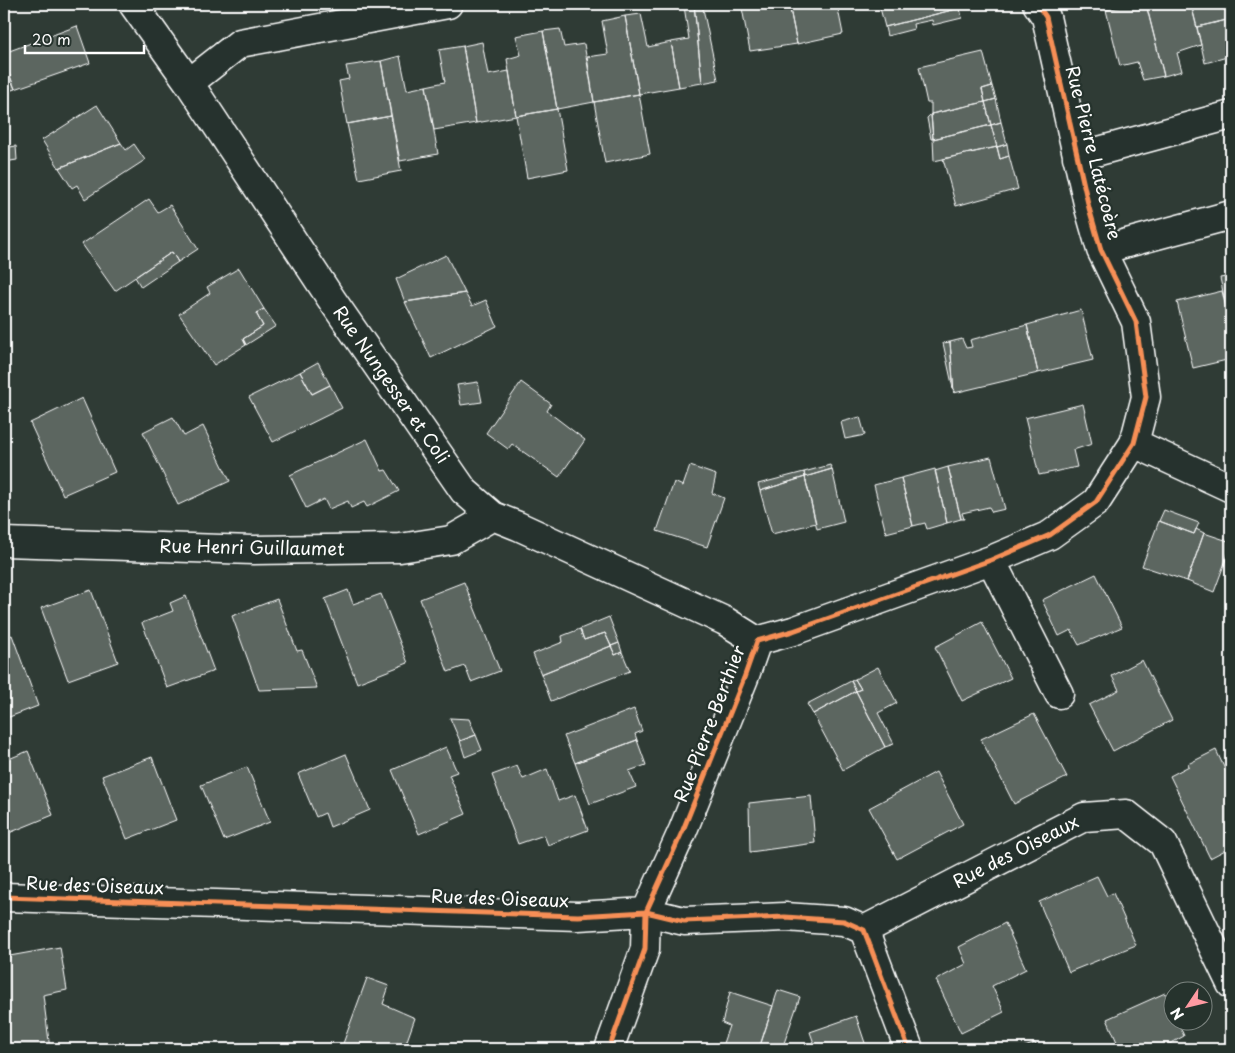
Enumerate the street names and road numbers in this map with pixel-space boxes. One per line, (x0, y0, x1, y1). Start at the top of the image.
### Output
street label: Rue Pierre Latécoère (1060, 63, 1129, 243)
street label: Rue Nungesser et Coli (327, 300, 457, 469)
street label: Rue Henri Guillaumet (159, 531, 345, 562)
street label: Rue Pierre Berthier (666, 640, 751, 806)
street label: Rue des Oiseaux (948, 807, 1083, 894)
street label: Rue des Oiseaux (26, 869, 164, 900)
street label: Rue des Oiseaux (431, 882, 569, 913)

